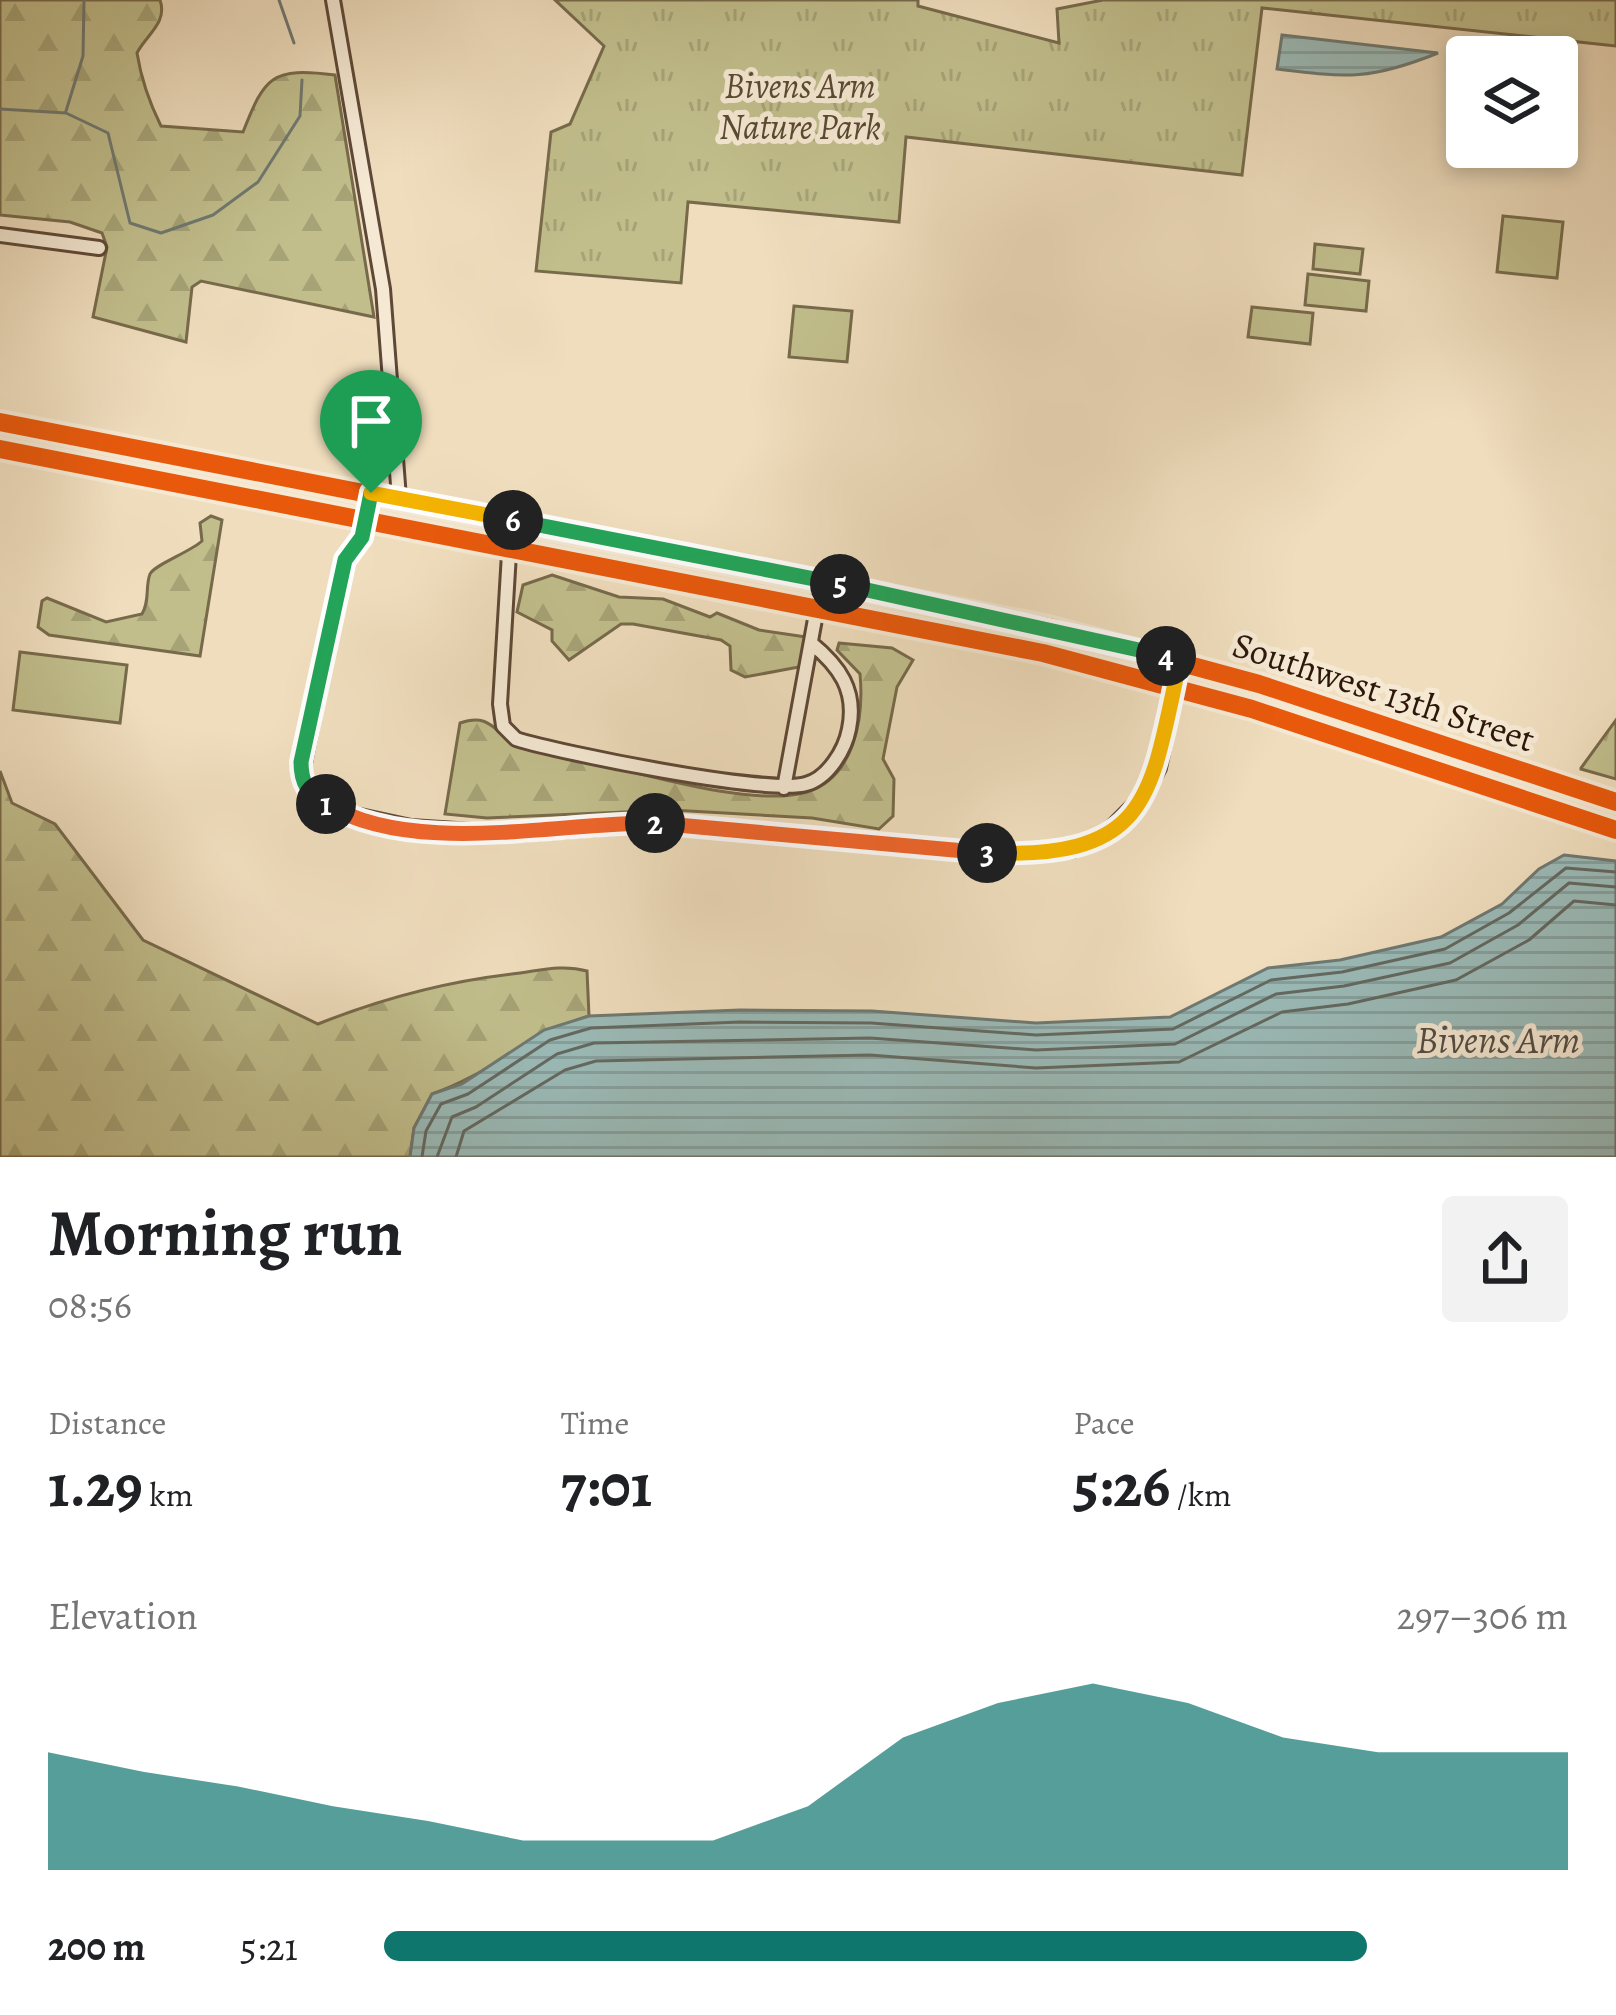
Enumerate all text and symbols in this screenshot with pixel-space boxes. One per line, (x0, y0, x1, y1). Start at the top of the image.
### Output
map controls (1446, 36, 1578, 168)
button: layers (1446, 36, 1578, 168)
park label: Bivens Arm Nature Park (719, 61, 881, 151)
pin (320, 370, 422, 493)
icon: arrive (338, 388, 404, 454)
pin: 6 (483, 490, 543, 550)
text: 6 (505, 497, 521, 542)
pin: 5 (810, 554, 870, 614)
text: 5 (833, 561, 847, 606)
street label: Southwest 13th Street (1227, 620, 1541, 763)
pin: 4 (1136, 626, 1196, 686)
text: 4 (1158, 633, 1174, 678)
pin: 1 (296, 774, 356, 834)
text: 1 (320, 781, 332, 826)
pin: 2 (625, 793, 685, 853)
text: 2 (647, 800, 663, 845)
pin: 3 (957, 823, 1017, 883)
text: 3 (980, 830, 994, 875)
water label: Bivens Arm (1416, 1013, 1580, 1066)
text: Morning run (48, 1188, 403, 1278)
button: share (1442, 1196, 1568, 1322)
text: 08:56 (48, 1278, 132, 1331)
text: Distance (48, 1400, 166, 1445)
text: Time (561, 1400, 629, 1445)
text: Pace (1073, 1400, 1135, 1445)
text: 1.29 (48, 1445, 143, 1527)
text: 7:01 (561, 1445, 652, 1527)
text: 5:26 (1073, 1445, 1170, 1527)
text: km (143, 1472, 193, 1517)
text: /km (1170, 1472, 1231, 1517)
text: Elevation (48, 1589, 198, 1642)
text: 297–306 m (1396, 1589, 1568, 1642)
text: 200 m (48, 1920, 146, 1973)
text: 5:21 (240, 1920, 298, 1973)

